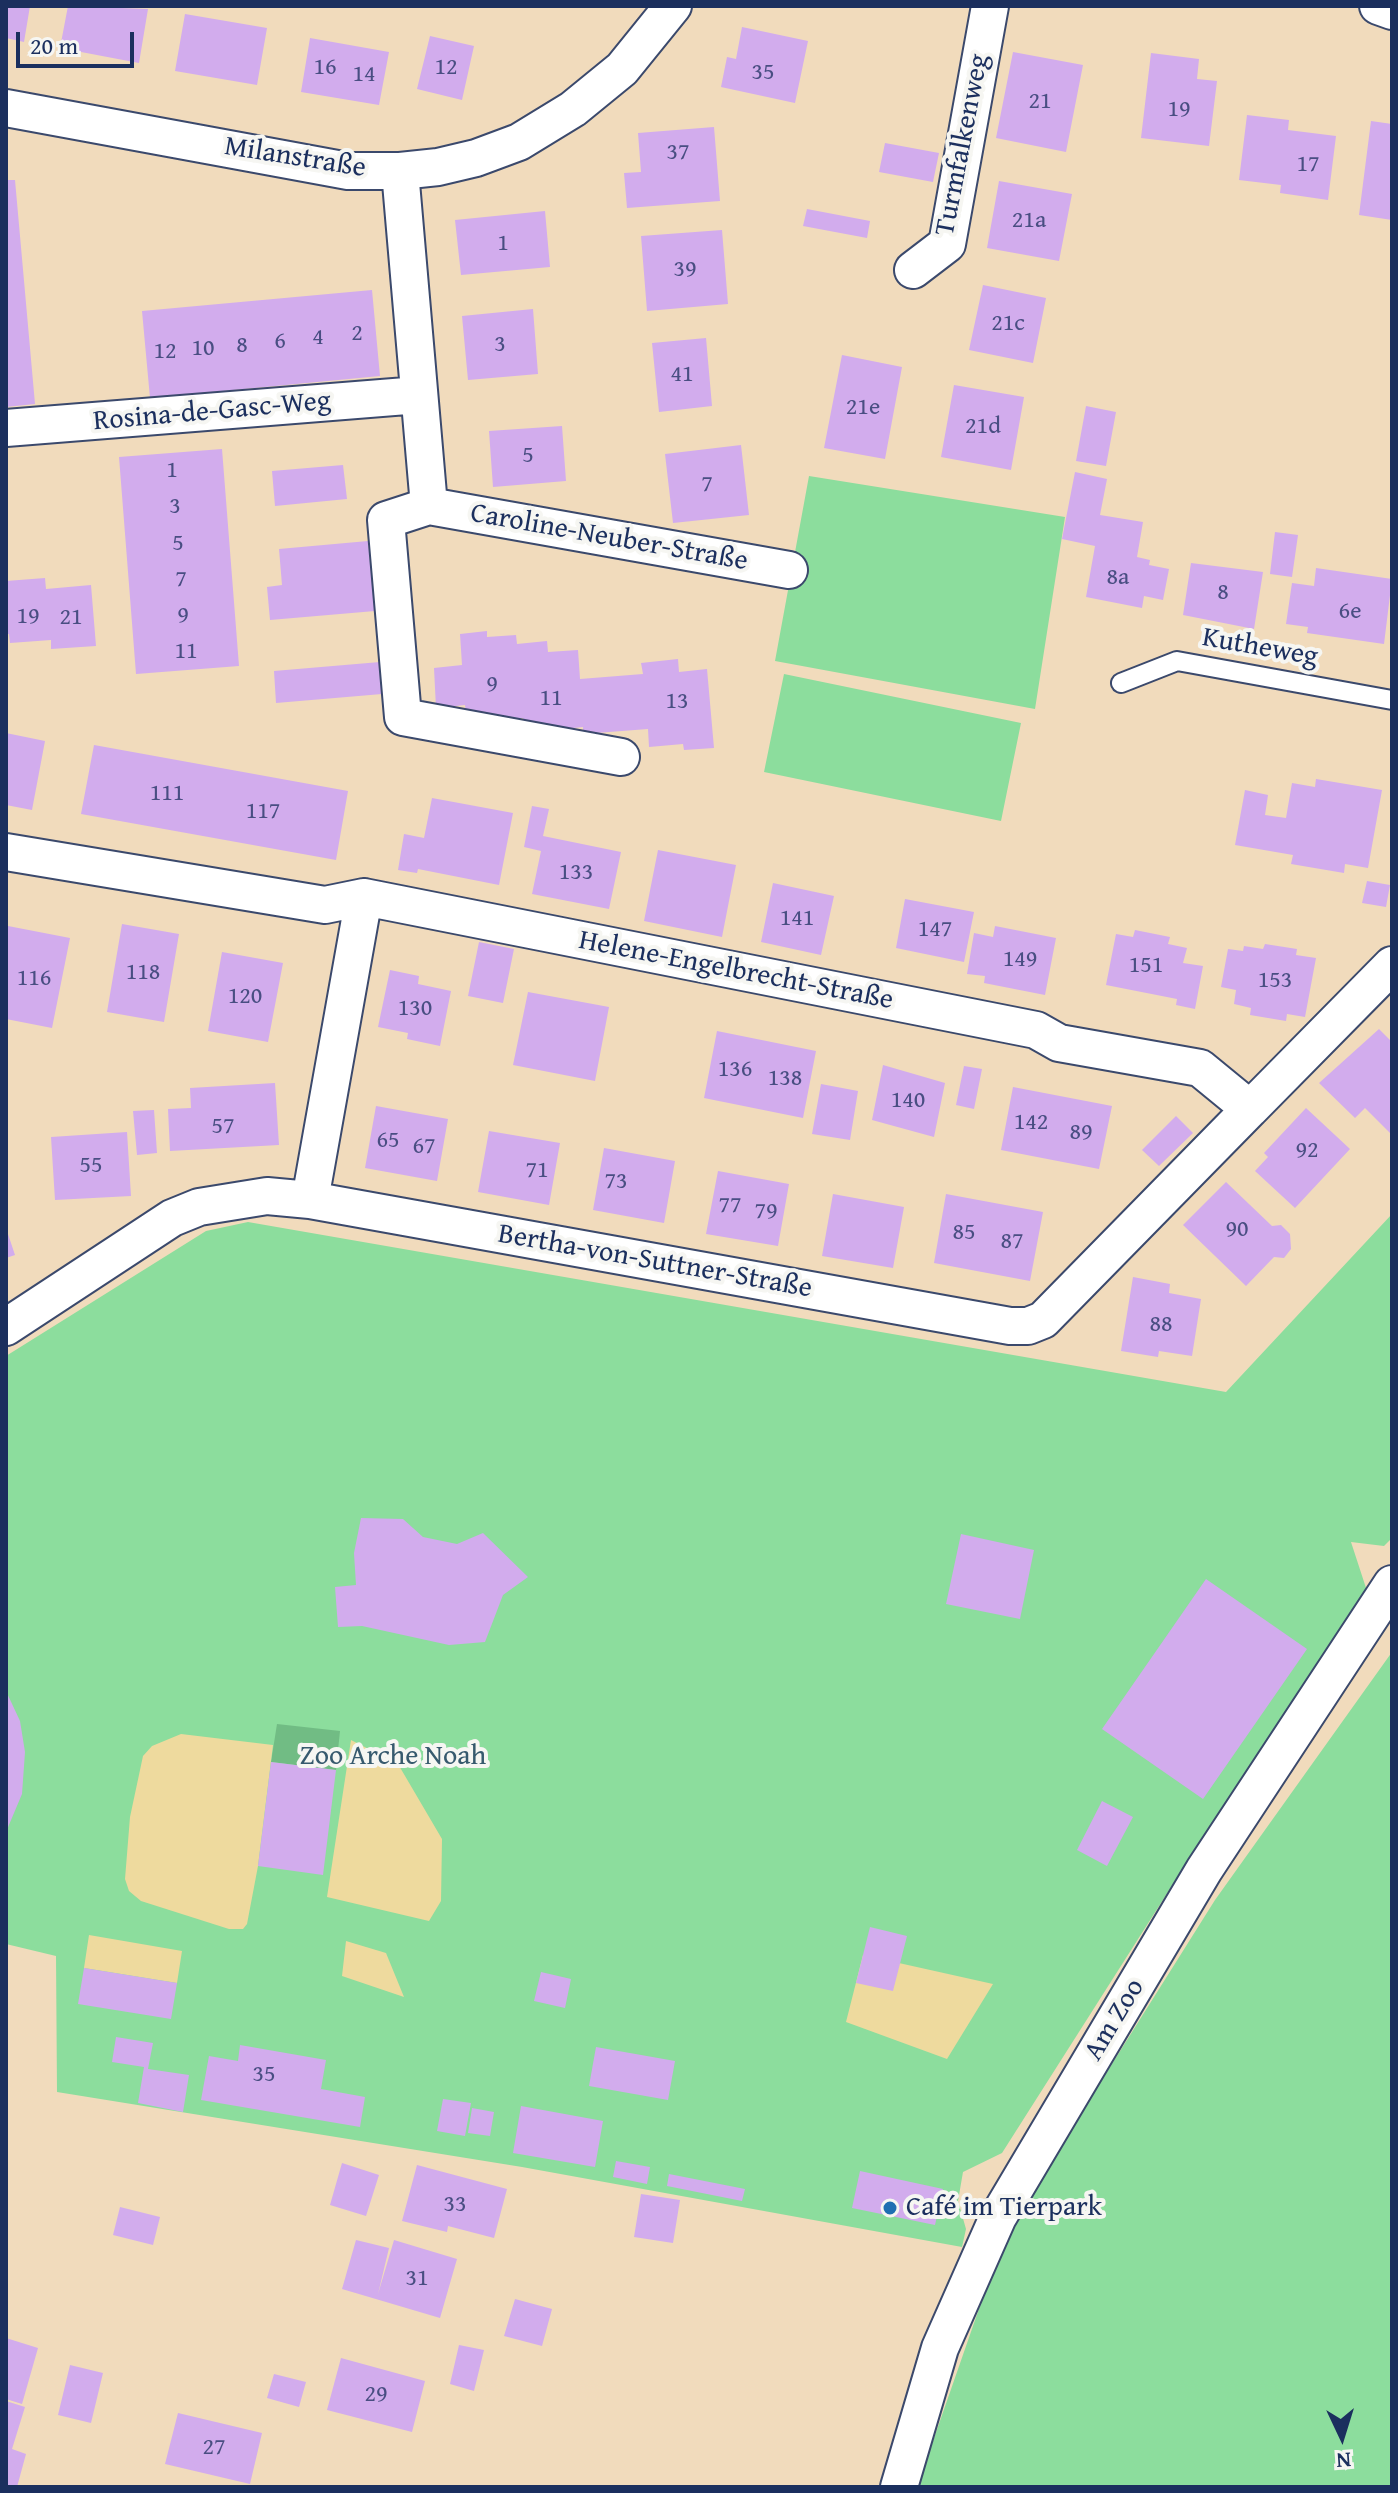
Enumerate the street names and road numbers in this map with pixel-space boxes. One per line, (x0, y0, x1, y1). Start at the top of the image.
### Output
street label: Turmfalkenweg (929, 51, 997, 239)
street label: Milanstraße (222, 130, 368, 186)
street label: Rosina-de-Gasc-Weg (92, 385, 332, 439)
street label: Caroline-Neuber-Straße (468, 497, 750, 579)
street label: Kutheweg (1200, 621, 1320, 675)
street label: Helene-Engelbrecht-Straße (576, 924, 896, 1018)
street label: Bertha-von-Suttner-Straße (495, 1218, 815, 1306)
street label: Am Zoo (1078, 1973, 1152, 2067)

